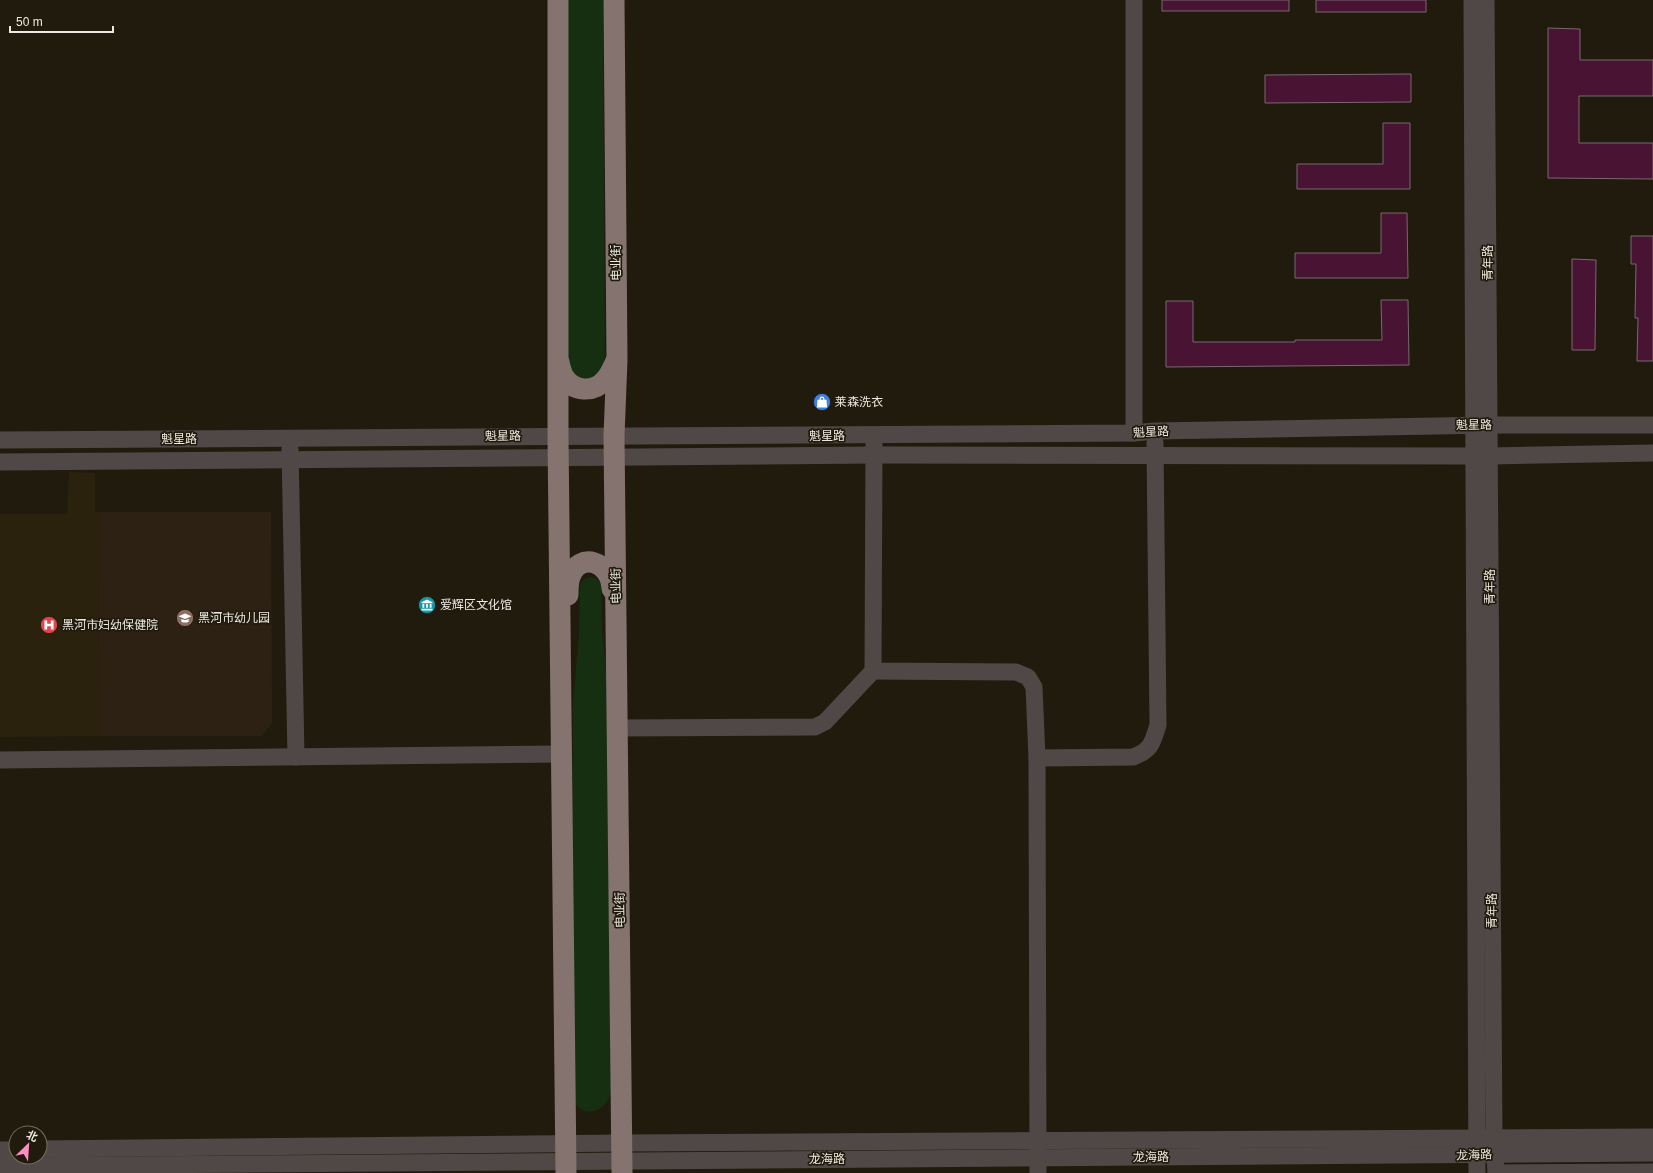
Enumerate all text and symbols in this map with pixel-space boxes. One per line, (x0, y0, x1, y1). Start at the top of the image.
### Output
scale bar (10, 8, 113, 34)
text: 50 m (16, 15, 43, 29)
street label: 电业街 (609, 245, 623, 281)
street label: 青年路 (1481, 245, 1495, 281)
shop icon: 莱森洗衣 (812, 392, 832, 412)
place label: 莱森洗衣 (835, 395, 883, 409)
street label: 魁星路 (1456, 418, 1492, 432)
street label: 魁星路 (1133, 424, 1169, 440)
street label: 魁星路 (485, 429, 521, 443)
street label: 魁星路 (809, 429, 845, 443)
street label: 魁星路 (161, 432, 197, 446)
street label: 电业街 (609, 568, 623, 604)
street label: 青年路 (1483, 569, 1497, 605)
museum icon: 爱辉区文化馆 (417, 595, 437, 615)
place label: 爱辉区文化馆 (440, 598, 512, 612)
school or university icon: 黑河市幼儿园 (175, 608, 195, 628)
place label: 黑河市幼儿园 (198, 611, 270, 625)
hospital icon: 黑河市妇幼保健院 (39, 615, 59, 635)
place label: 黑河市妇幼保健院 (62, 618, 158, 632)
street label: 电业街 (613, 892, 627, 928)
street label: 青年路 (1485, 893, 1499, 929)
north arrow (8, 1125, 48, 1165)
text: 北 (25, 1128, 40, 1144)
street label: 龙海路 (1456, 1147, 1492, 1163)
street label: 龙海路 (1133, 1150, 1169, 1164)
street label: 龙海路 (809, 1152, 845, 1166)

